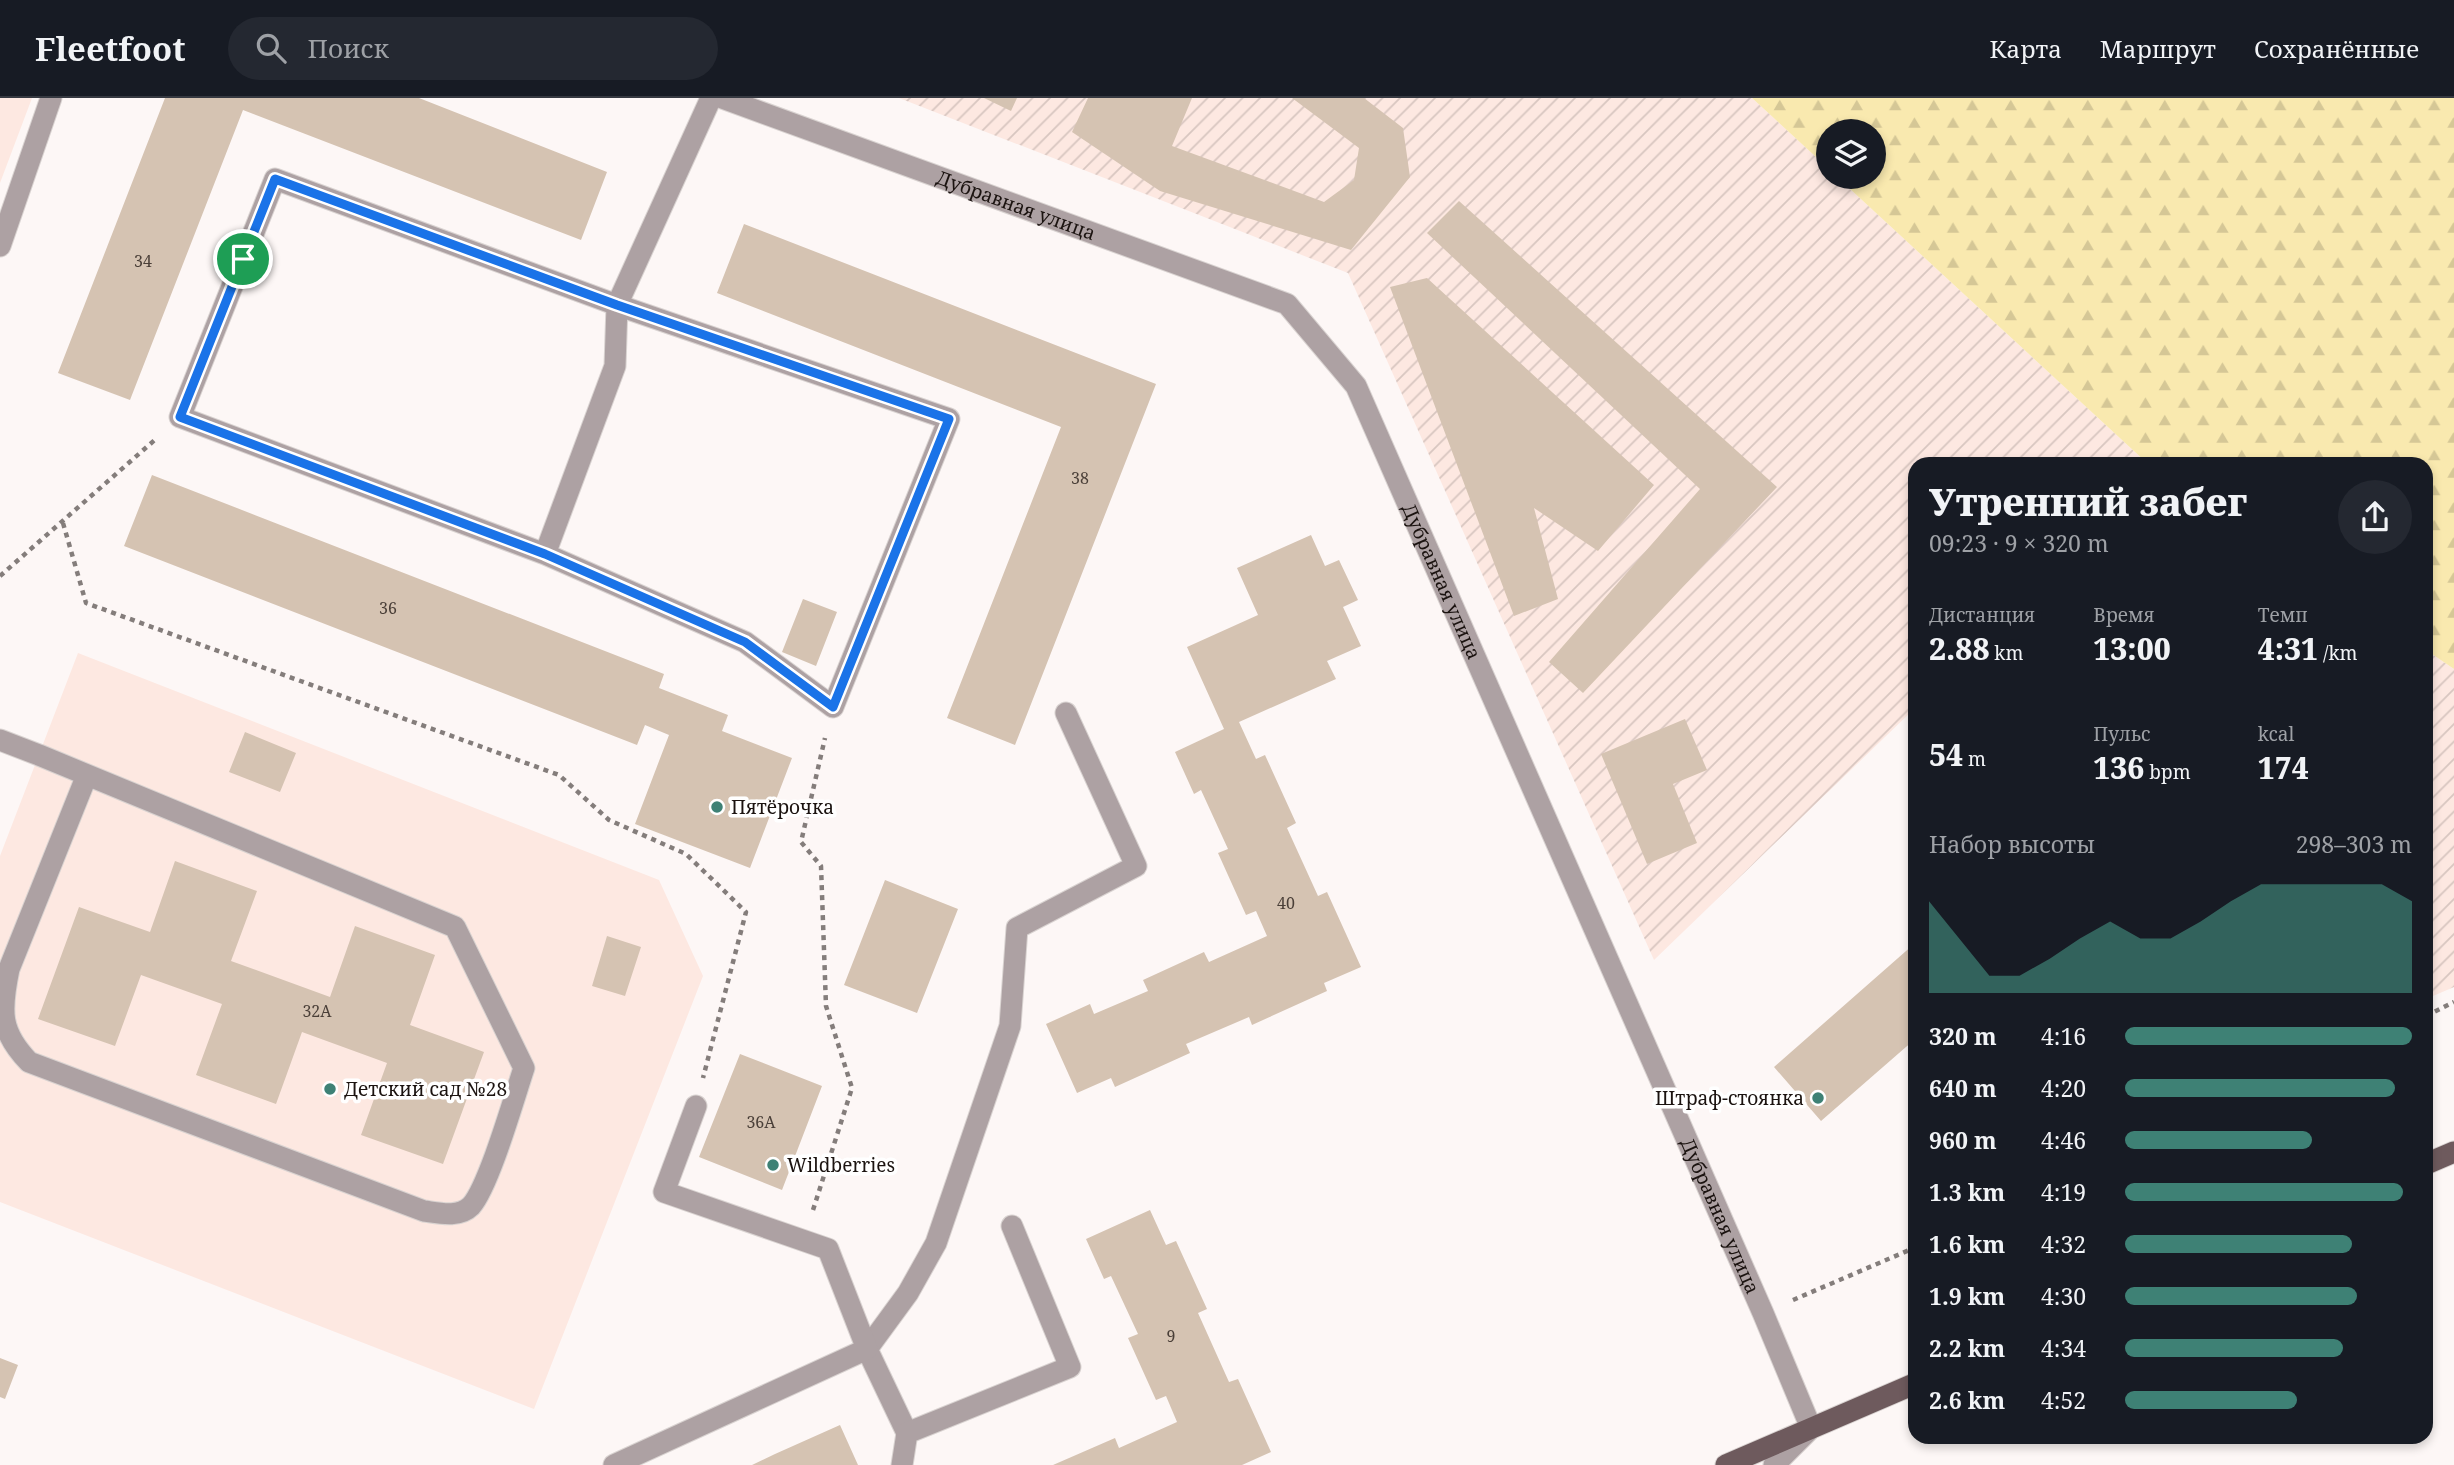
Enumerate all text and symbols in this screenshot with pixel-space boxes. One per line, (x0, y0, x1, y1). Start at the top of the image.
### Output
search box (228, 17, 718, 80)
text: Fleetfoot (35, 26, 186, 71)
icon: search (252, 29, 290, 67)
text: Поиск (308, 30, 389, 66)
text: Карта (1990, 32, 2062, 65)
text: Маршрут (2100, 32, 2216, 65)
text: Сохранённые (2254, 32, 2419, 65)
map controls (1816, 119, 1886, 189)
button: layers (1816, 119, 1886, 189)
street label: Дубравная улица (933, 164, 1099, 246)
pin (213, 229, 273, 289)
icon: arrive (224, 240, 262, 278)
house number: 34 (134, 250, 152, 272)
house number: 38 (1071, 467, 1089, 489)
text: Утренний забег (1929, 475, 2247, 527)
button: share (2338, 480, 2412, 554)
street label: Дубравная улица (1396, 499, 1487, 663)
text: 09:23 · 9 × 320 m (1929, 527, 2109, 559)
house number: 36 (379, 597, 397, 619)
text: Дистанция (1929, 602, 2035, 628)
text: Время (2093, 602, 2155, 628)
text: Темп (2258, 602, 2308, 628)
text: 2.88 (1929, 628, 1989, 669)
text: 13:00 (2093, 628, 2171, 669)
text: 4:31 (2258, 628, 2318, 669)
text: km (1989, 640, 2023, 666)
text: /km (2318, 640, 2358, 666)
text: Пульс (2093, 721, 2150, 747)
text: kcal (2258, 721, 2294, 747)
text: 54 (1929, 734, 1963, 775)
text: m (1963, 746, 1986, 772)
text: 136 (2093, 747, 2144, 788)
text: 174 (2258, 747, 2309, 788)
text: bpm (2144, 759, 2191, 785)
place label: Пятёрочка (731, 794, 834, 820)
marker: Пятёрочка (709, 799, 725, 815)
text: Набор высоты (1929, 828, 2095, 860)
text: 298–303 m (2296, 828, 2412, 860)
house number: 40 (1277, 892, 1295, 914)
house number: 32А (302, 1000, 332, 1022)
text: 320 m (1929, 1020, 1997, 1052)
text: 4:16 (2041, 1020, 2086, 1052)
text: 640 m (1929, 1072, 1997, 1104)
text: 4:20 (2041, 1072, 2086, 1104)
place label: Детский сад №28 (344, 1076, 507, 1102)
marker: Детский сад №28 (322, 1081, 338, 1097)
place label: Штраф-стоянка (1655, 1085, 1804, 1111)
marker: Штраф-стоянка (1810, 1090, 1826, 1106)
house number: 36А (746, 1111, 776, 1133)
text: 960 m (1929, 1124, 1997, 1156)
text: 4:46 (2041, 1124, 2086, 1156)
street label: Дубравная улица (1675, 1134, 1766, 1298)
place label: Wildberries (787, 1152, 895, 1178)
marker: Wildberries (765, 1157, 781, 1173)
text: 1.3 km (1929, 1176, 2005, 1208)
text: 4:19 (2041, 1176, 2086, 1208)
text: 1.6 km (1929, 1228, 2005, 1260)
text: 4:32 (2041, 1228, 2086, 1260)
text: 1.9 km (1929, 1280, 2005, 1312)
text: 4:30 (2041, 1280, 2086, 1312)
house number: 9 (1167, 1325, 1175, 1347)
text: 2.2 km (1929, 1332, 2005, 1364)
text: 4:34 (2041, 1332, 2086, 1364)
text: 2.6 km (1929, 1384, 2005, 1416)
text: 4:52 (2041, 1384, 2086, 1416)

